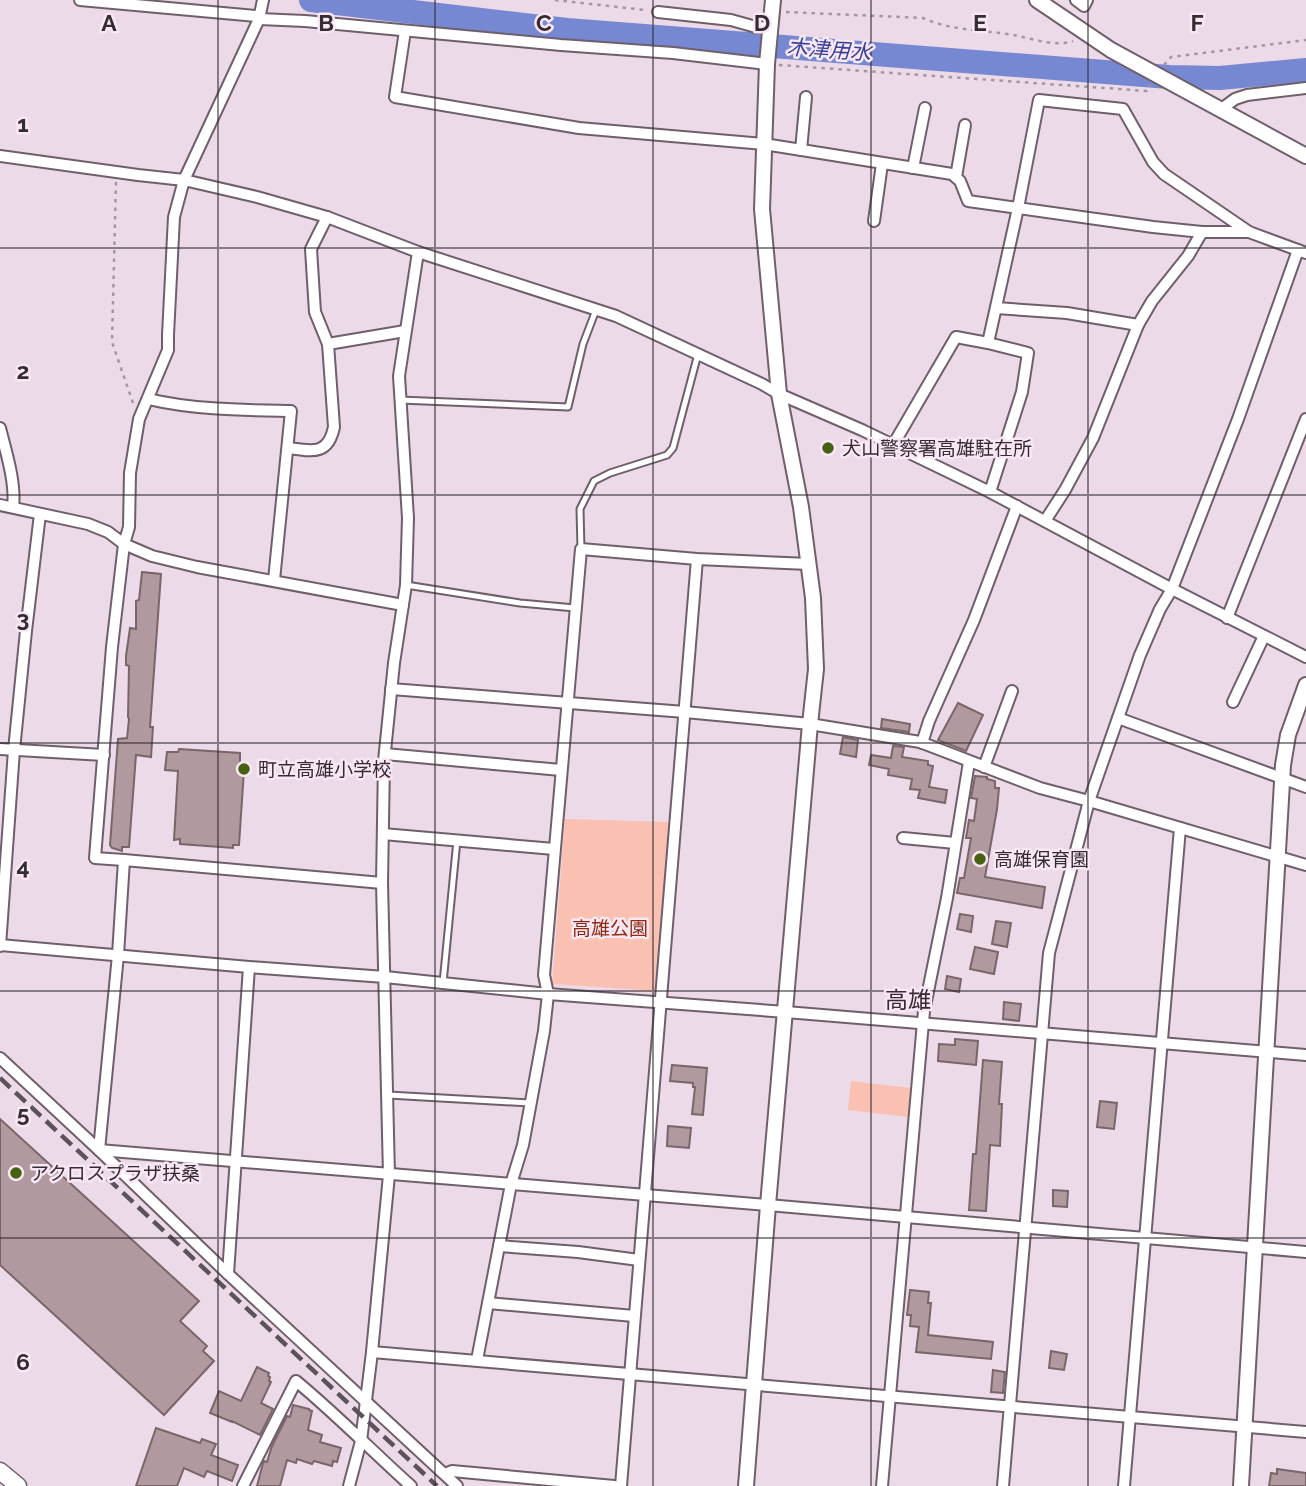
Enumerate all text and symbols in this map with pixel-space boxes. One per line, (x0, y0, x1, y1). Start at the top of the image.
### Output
text: A (101, 9, 117, 36)
text: B (318, 9, 334, 36)
text: C (536, 9, 552, 36)
text: D (754, 9, 770, 36)
text: E (973, 9, 987, 36)
text: F (1190, 9, 1204, 36)
water label: 木津用水 (786, 34, 874, 65)
text: 1 (17, 110, 29, 137)
text: 2 (17, 357, 29, 384)
place label: 犬山警察署高雄駐在所 (842, 437, 1032, 459)
marker: 犬山警察署高雄駐在所 (820, 440, 836, 456)
text: 3 (17, 605, 29, 632)
place label: 町立高雄小学校 (258, 758, 391, 780)
marker: 町立高雄小学校 (236, 761, 252, 777)
place label: 高雄保育園 (994, 848, 1089, 870)
marker: 高雄保育園 (972, 851, 988, 867)
text: 4 (16, 853, 30, 880)
park label: 高雄公園 (572, 917, 648, 939)
district label: 高雄 (885, 986, 931, 1013)
text: 5 (17, 1100, 30, 1127)
place label: アクロスプラザ扶桑 (30, 1162, 200, 1184)
marker: アクロスプラザ扶桑 (8, 1165, 24, 1181)
text: 6 (16, 1348, 30, 1375)

